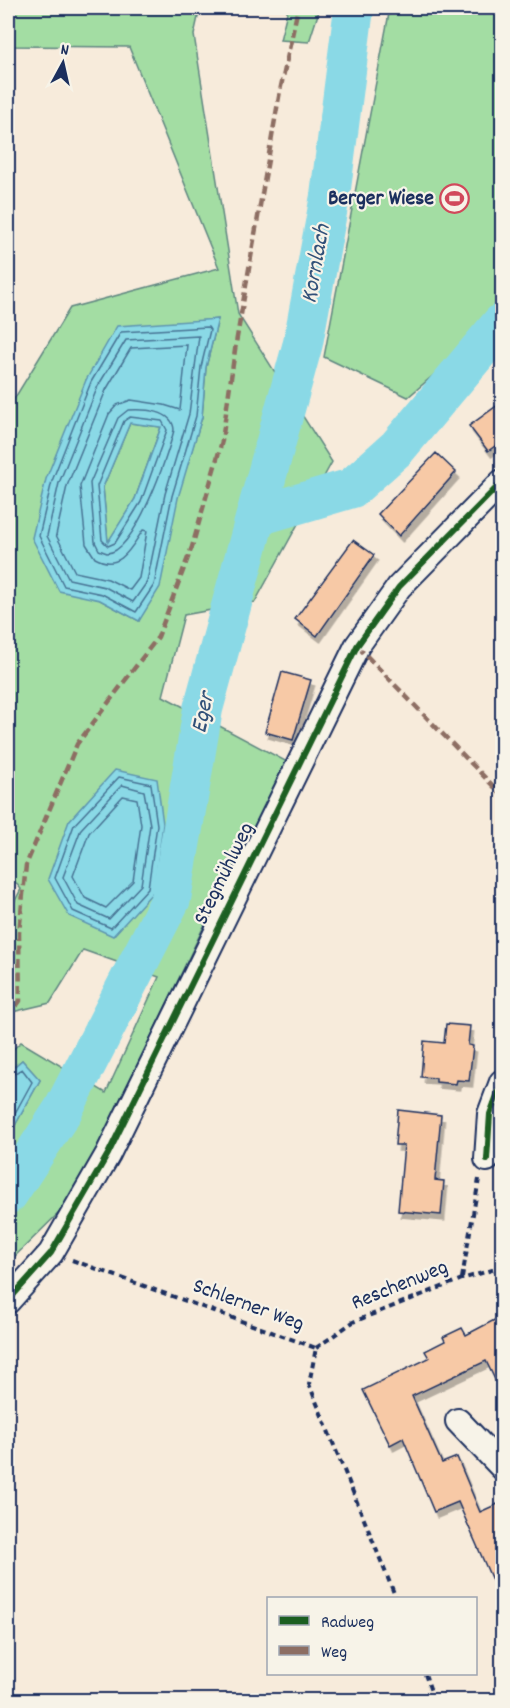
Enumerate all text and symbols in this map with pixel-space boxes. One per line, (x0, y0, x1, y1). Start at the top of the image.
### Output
north arrow (33, 33, 93, 93)
text: N (59, 39, 70, 63)
sports icon: Berger Wiese (439, 183, 471, 215)
place label: Berger Wiese (328, 184, 434, 215)
water label: Kornlach (293, 221, 341, 306)
water label: Eger (183, 686, 226, 737)
street label: Stegmühlweg (187, 818, 263, 930)
street label: Reschenweg (347, 1253, 453, 1319)
street label: Schlerner Weg (188, 1271, 308, 1341)
legend (267, 1597, 477, 1675)
text: Radweg (321, 1611, 374, 1636)
text: Weg (321, 1641, 347, 1666)

